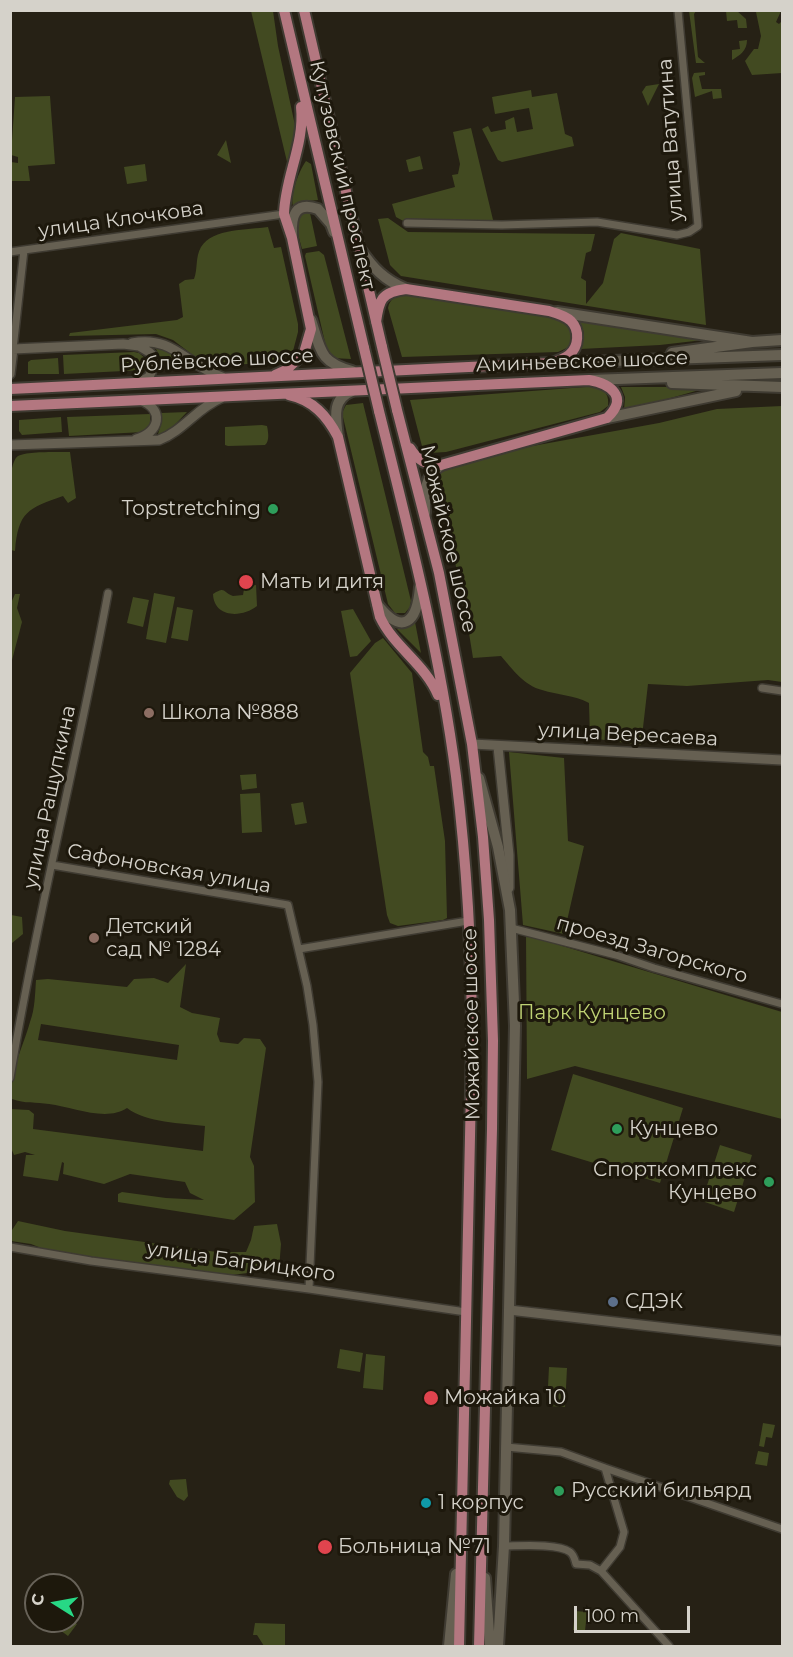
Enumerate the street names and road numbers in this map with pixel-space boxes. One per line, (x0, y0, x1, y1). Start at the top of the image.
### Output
street label: Кутузовский проспект (304, 58, 380, 292)
street label: улица Ватутина (653, 58, 689, 222)
street label: улица Клочкова (37, 197, 205, 243)
street label: Рублёвское шоссе (120, 344, 314, 378)
street label: Аминьевское шоссе (475, 346, 689, 378)
street label: Можайское шоссе (415, 443, 481, 635)
street label: улица Ращупкина (19, 703, 81, 891)
street label: улица Вересаева (537, 718, 719, 752)
street label: Сафоновская улица (65, 839, 273, 899)
street label: проезд Загорского (554, 911, 750, 989)
street label: Можайское шоссе (458, 928, 486, 1120)
street label: улица Багрицкого (145, 1237, 337, 1287)

